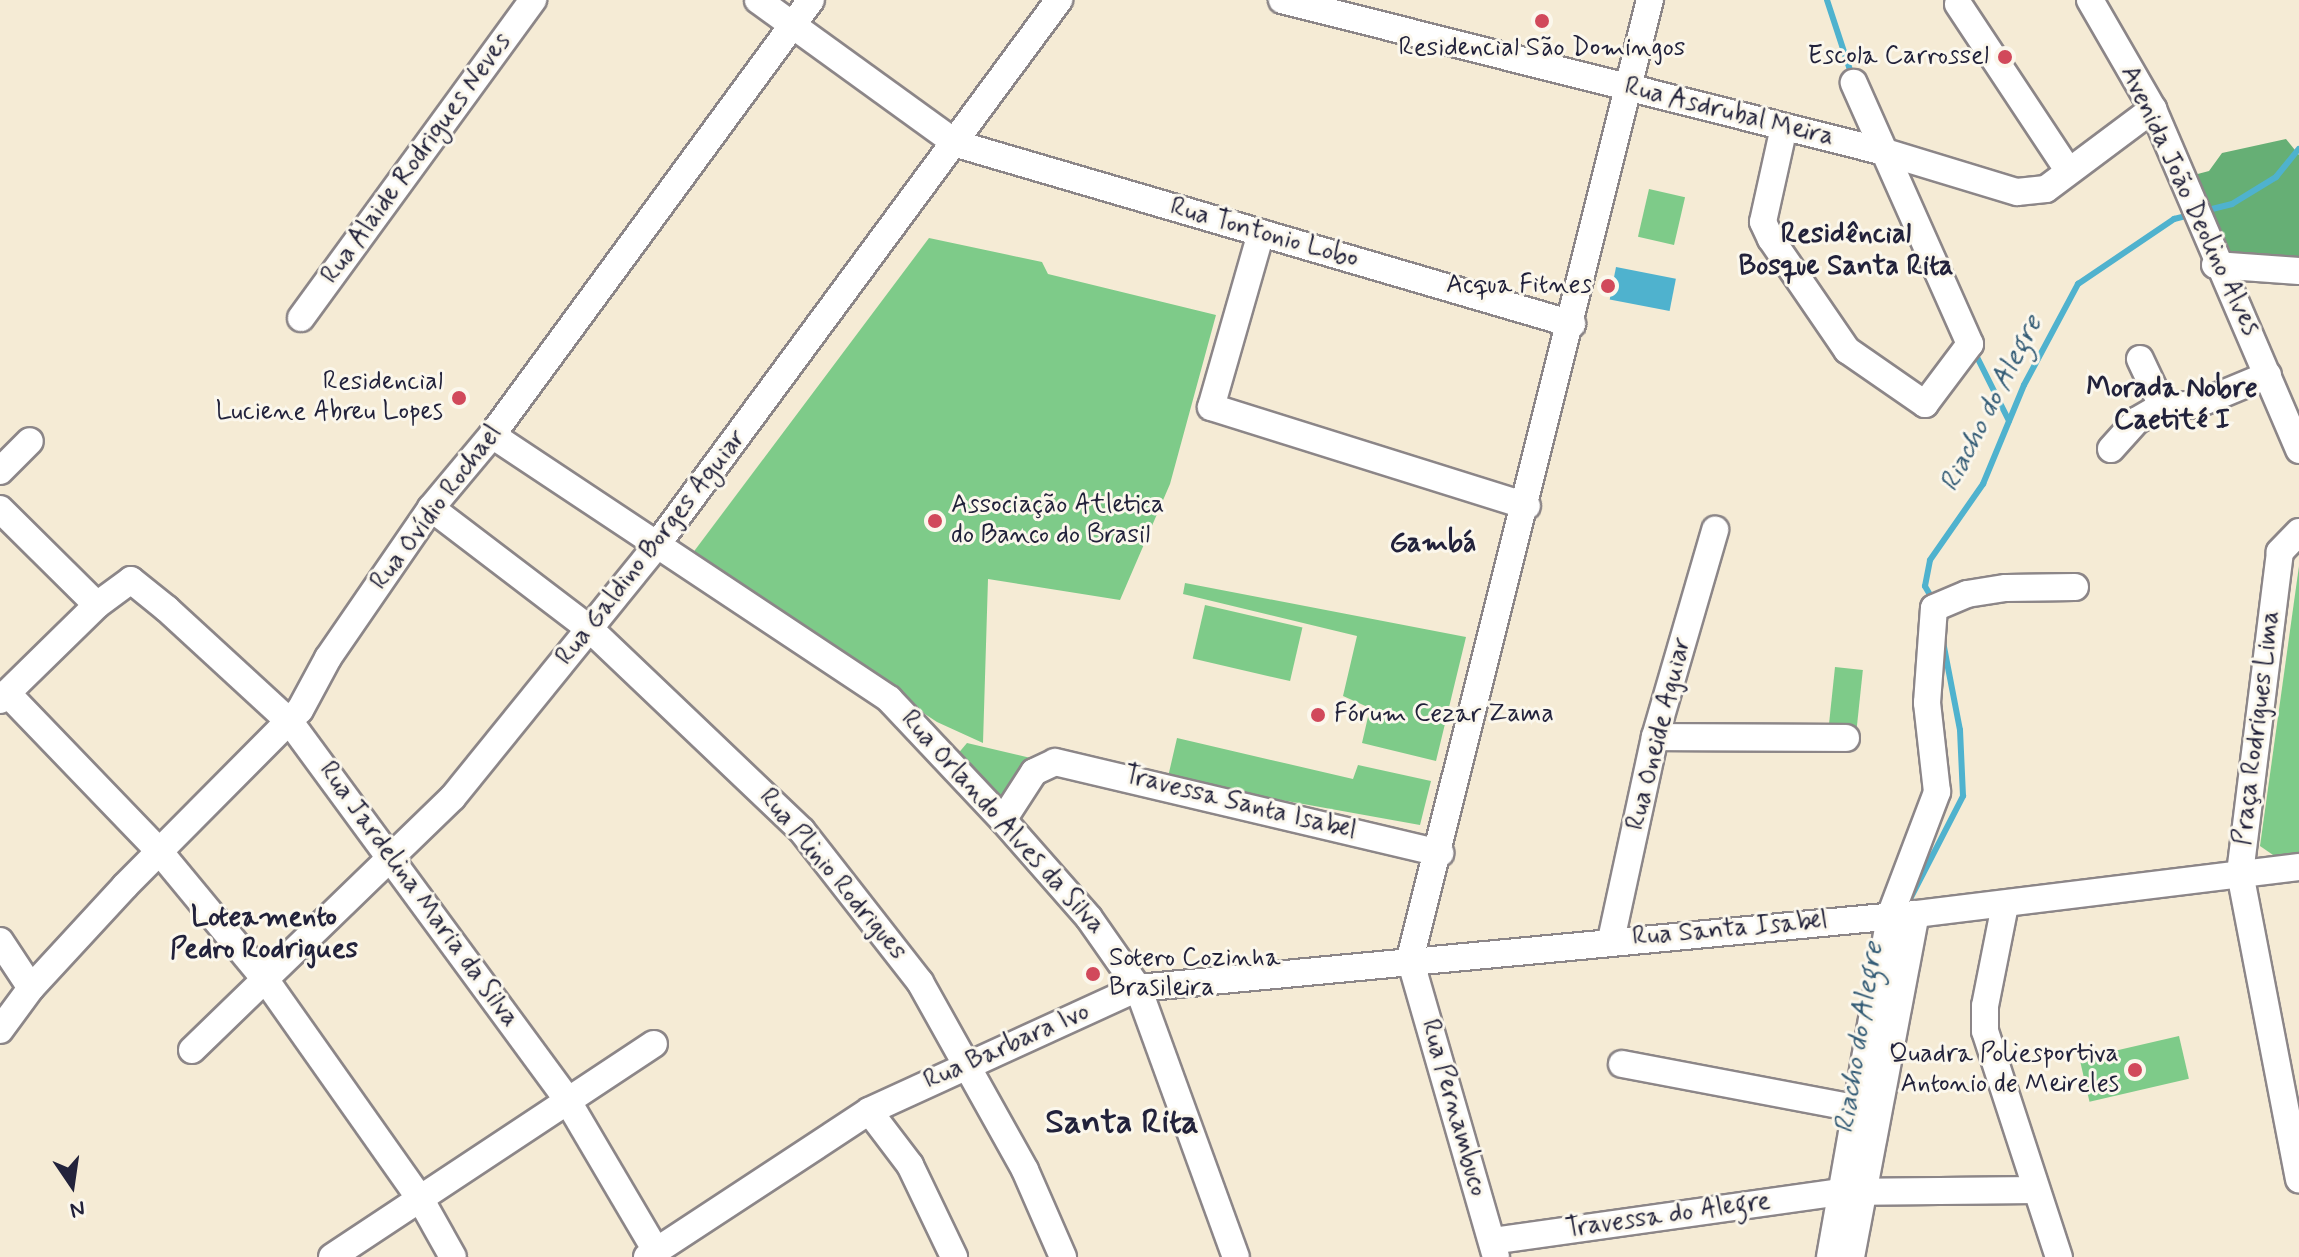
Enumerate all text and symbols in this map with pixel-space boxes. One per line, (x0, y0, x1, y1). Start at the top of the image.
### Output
marker: Residencial São Domingos (1533, 12, 1551, 30)
street label: Rua Alaide Rodrigues Neves (316, 28, 518, 290)
place label: Residencial São Domingos (1399, 33, 1685, 65)
place label: Escola Carrossel (1808, 41, 1989, 73)
marker: Escola Carrossel (1996, 48, 2014, 66)
street label: Avenida João Deolino Alves (2112, 61, 2266, 341)
street label: Rua Asdrubal Meira (1620, 72, 1838, 154)
street label: Rua Tontonio Lobo (1166, 192, 1362, 276)
district label: Residêncial Bosque Santa Rita (1739, 218, 1953, 284)
place label: Acqua Fitnes (1446, 270, 1592, 302)
marker: Acqua Fitnes (1599, 277, 1617, 295)
water label: Riacho do Alegre (1933, 311, 2051, 497)
place label: Residencial Luciene Abreu Lopes (211, 367, 443, 428)
district label: Morada Nobre Caetité I (2086, 372, 2258, 438)
marker: Residencial Luciene Abreu Lopes (450, 389, 468, 407)
street label: Rua Ovídio Rochael (364, 418, 510, 598)
street label: Rua Galdino Borges Aguiar (552, 427, 752, 669)
place label: Associação Atletica do Banco do Brasil (951, 490, 1166, 552)
marker: Associação Atletica do Banco do Brasil (926, 512, 944, 530)
district label: Gambá (1390, 527, 1476, 561)
street label: Praça Rodrigues Lima (2228, 605, 2288, 851)
street label: Rua Oneide Aguiar (1621, 635, 1699, 833)
place label: Fórum Cezar Zama (1334, 699, 1561, 731)
street label: Rua Orlando Alves da Silva (893, 705, 1111, 941)
marker: Fórum Cezar Zama (1309, 706, 1327, 724)
street label: Rua Jardelina Maria da Silva (312, 758, 524, 1032)
street label: Travessa Santa Isabel (1117, 759, 1363, 849)
street label: Rua Plinio Rodrigues (749, 780, 915, 970)
district label: Loteamento Pedro Rodrigues (170, 901, 358, 967)
street label: Rua Santa Isabel (1634, 906, 1826, 954)
water label: Riacho do Alegre (1828, 941, 1892, 1135)
place label: Sotero Cozinha Brasileira (1109, 943, 1280, 1004)
marker: Sotero Cozinha Brasileira (1084, 965, 1102, 983)
street label: Rua Barbara Ivo (917, 996, 1097, 1098)
street label: Rua Pernambuco (1412, 1014, 1494, 1202)
place label: Quadra Poliesportiva Antonio de Meireles (1889, 1039, 2119, 1100)
marker: Quadra Poliesportiva Antonio de Meireles (2126, 1061, 2144, 1079)
district label: Santa Rita (1046, 1103, 1198, 1143)
north arrow (32, 1145, 112, 1225)
street label: Travessa do Alegre (1564, 1186, 1772, 1246)
text: N (67, 1193, 88, 1224)

